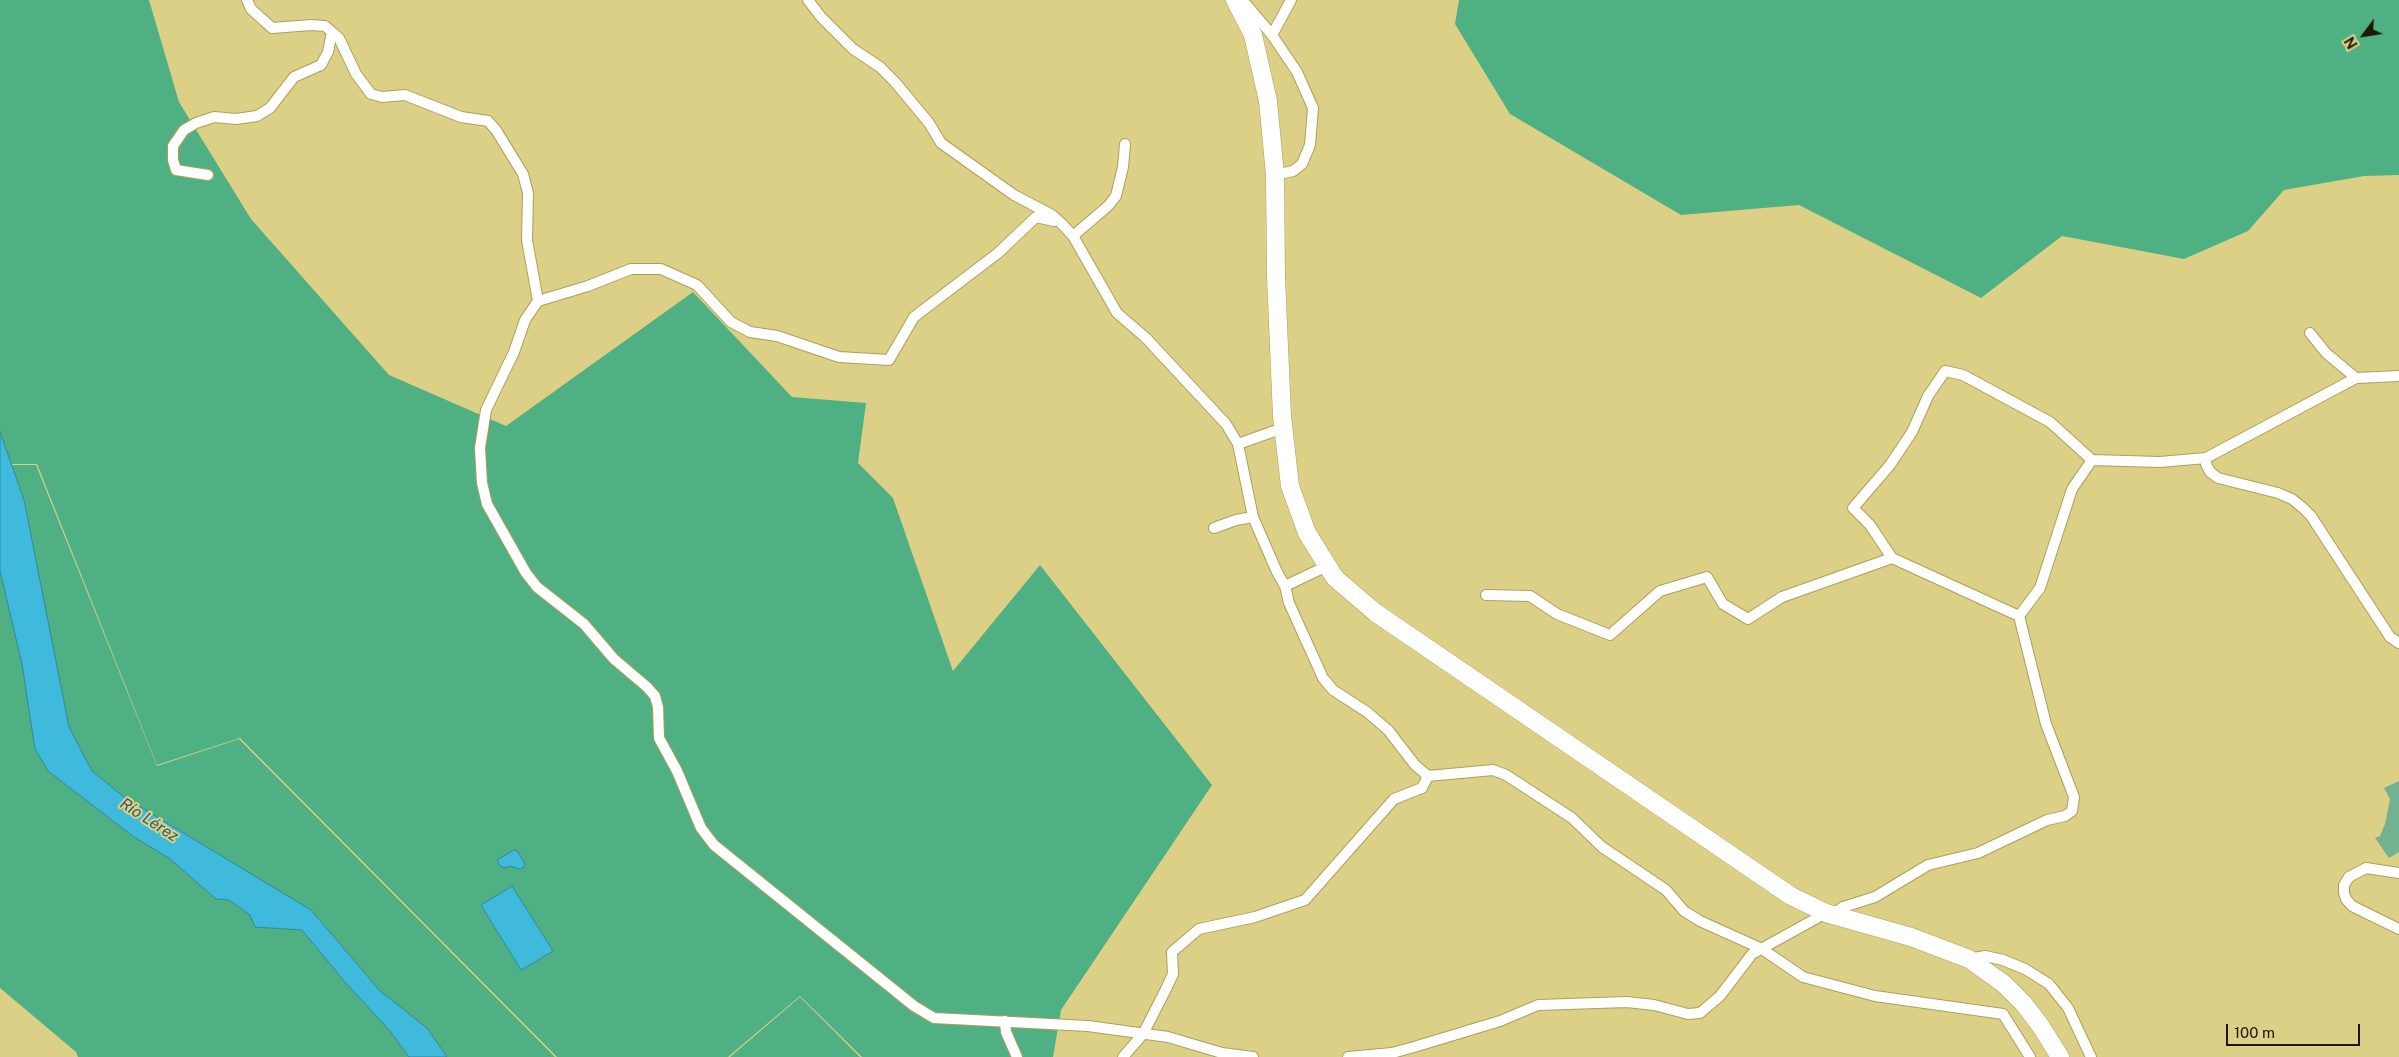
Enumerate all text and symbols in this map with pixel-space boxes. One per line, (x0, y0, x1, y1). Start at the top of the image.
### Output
north arrow (2339, 10, 2389, 60)
text: N (2341, 34, 2361, 52)
water label: Río Lérez (116, 794, 182, 846)
scale bar (2229, 1014, 2363, 1046)
text: 100 m (2234, 1024, 2275, 1041)

